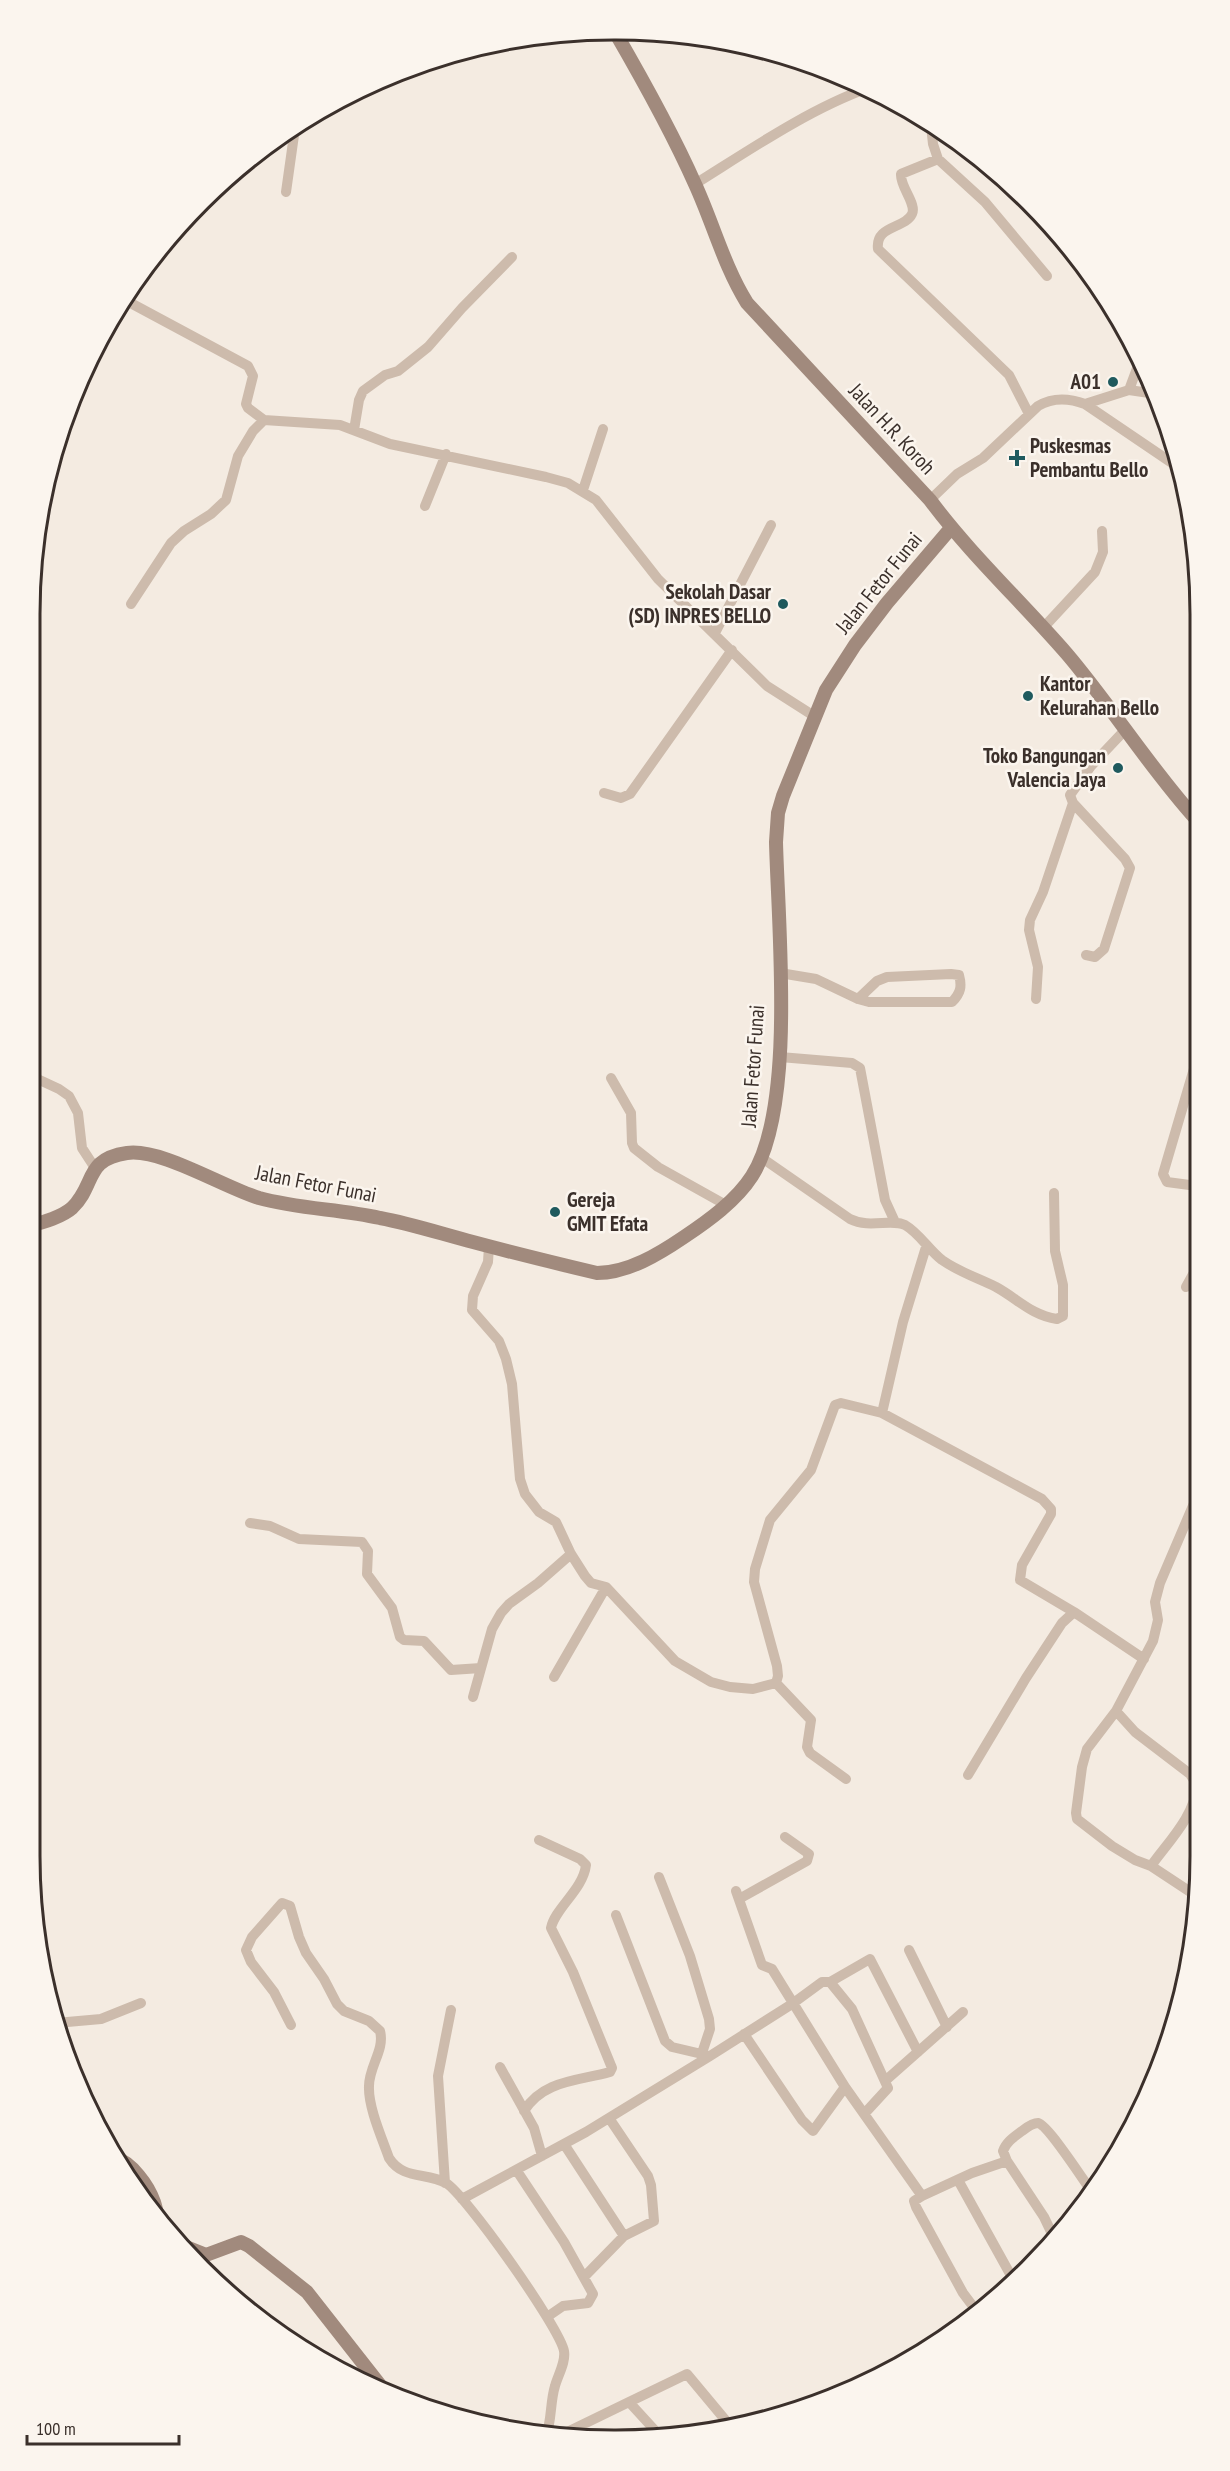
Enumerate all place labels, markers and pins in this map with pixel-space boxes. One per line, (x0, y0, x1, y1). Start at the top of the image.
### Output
place label: A01 (1069, 368, 1101, 395)
marker: A01 (1106, 375, 1120, 389)
place label: Puskesmas Pembantu Bello (1030, 432, 1148, 483)
marker: Puskesmas Pembantu Bello (1008, 449, 1026, 467)
place label: Sekolah Dasar (SD) INPRES BELLO (628, 578, 772, 629)
marker: Sekolah Dasar (SD) INPRES BELLO (776, 597, 790, 611)
place label: Kantor Kelurahan Bello (1040, 670, 1159, 721)
marker: Kantor Kelurahan Bello (1021, 689, 1035, 703)
place label: Toko Bangungan Valencia Jaya (983, 742, 1106, 793)
marker: Toko Bangungan Valencia Jaya (1111, 761, 1125, 775)
place label: Gereja GMIT Efata (567, 1186, 648, 1237)
marker: Gereja GMIT Efata (548, 1205, 562, 1219)

